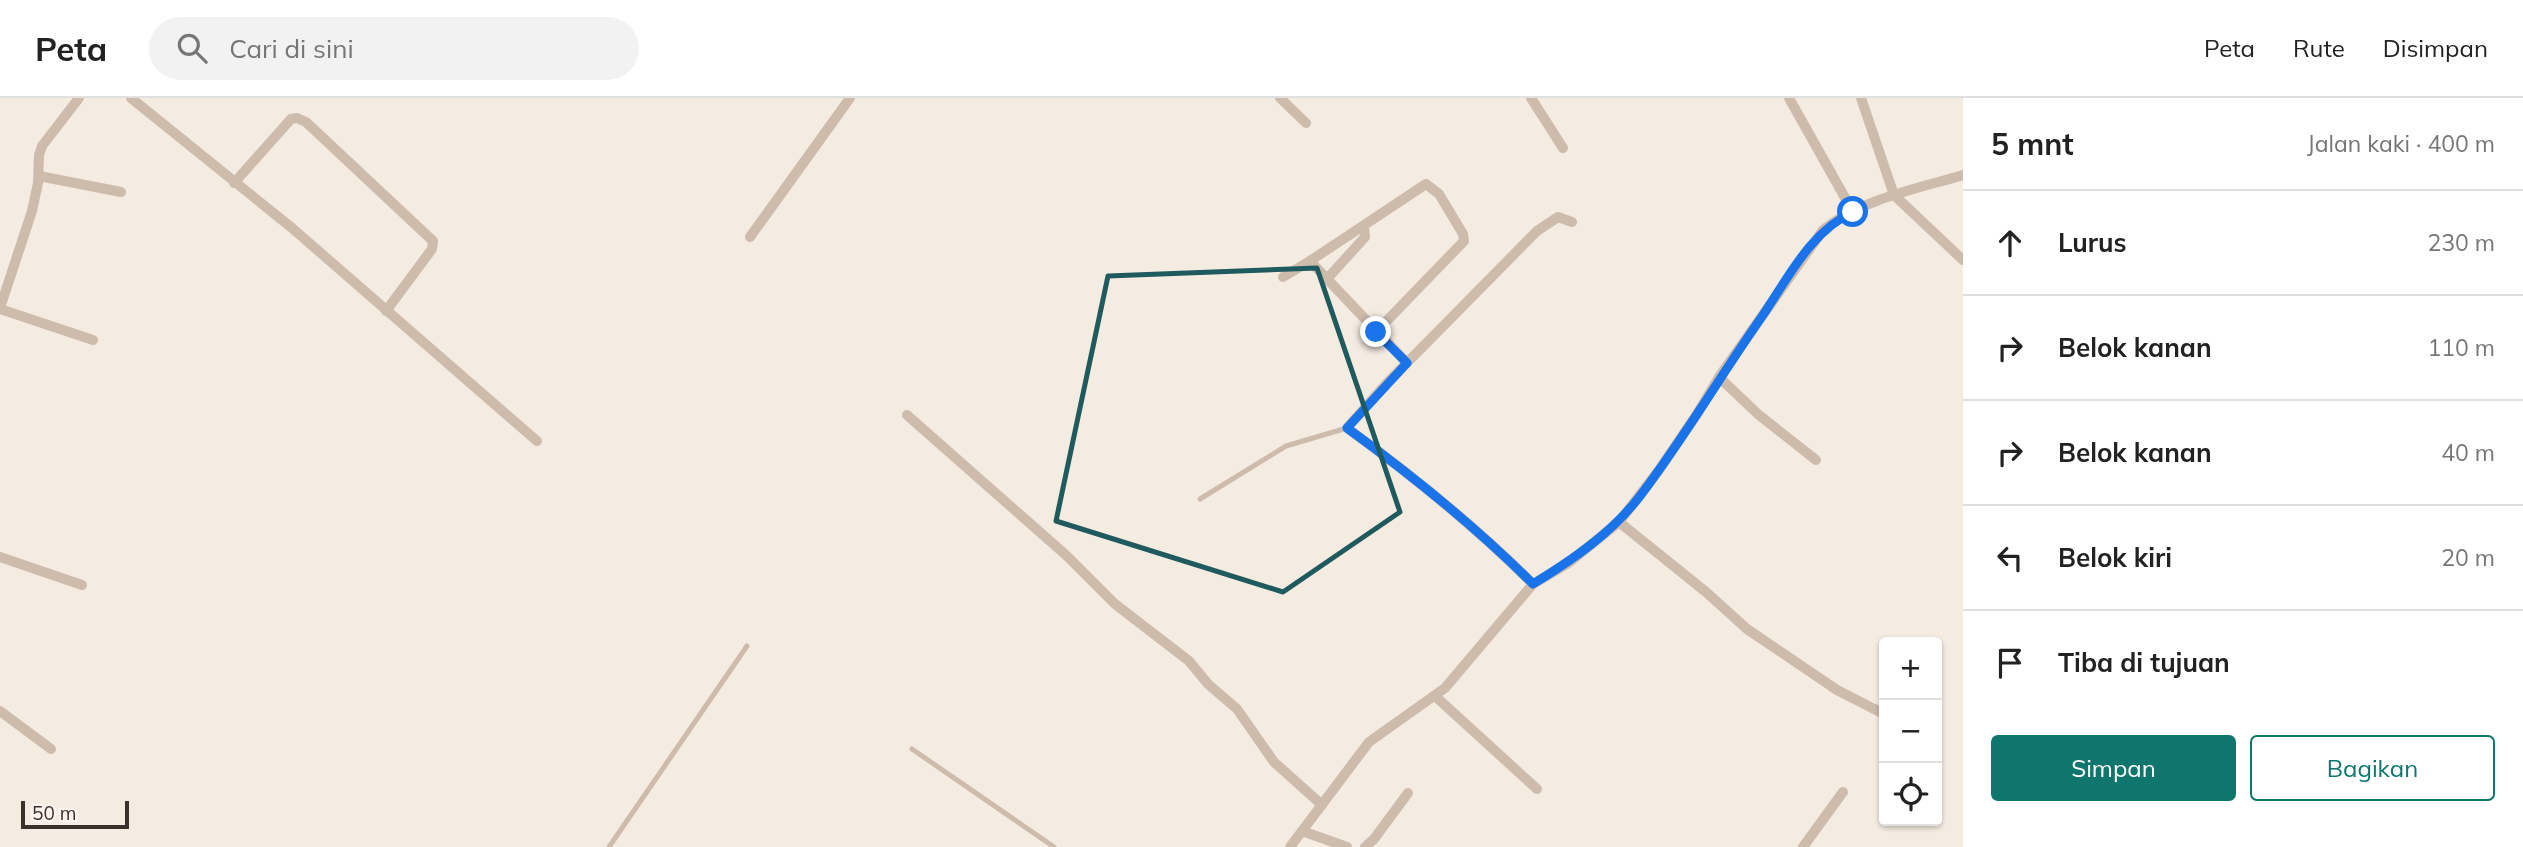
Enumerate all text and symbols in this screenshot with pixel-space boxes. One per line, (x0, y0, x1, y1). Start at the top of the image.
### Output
search box (149, 17, 639, 80)
text: Peta (35, 28, 107, 69)
icon: search (173, 29, 211, 67)
text: Cari di sini (229, 32, 354, 65)
text: Peta (2204, 33, 2255, 63)
text: Rute (2293, 33, 2345, 63)
text: Disimpan (2383, 33, 2488, 63)
text: 5 mnt (1991, 125, 2074, 163)
text: Jalan kaki · 400 m (2307, 129, 2495, 158)
route start (1837, 196, 1868, 227)
icon: ahead (1991, 224, 2029, 262)
text: Lurus (2058, 226, 2127, 259)
text: 230 m (2427, 228, 2495, 257)
route end (1360, 316, 1391, 347)
icon: right (1991, 329, 2029, 367)
text: Belok kanan (2058, 331, 2212, 364)
text: 110 m (2427, 333, 2495, 362)
icon: right (1991, 434, 2029, 472)
text: Belok kanan (2058, 436, 2212, 469)
text: 40 m (2441, 438, 2495, 467)
icon: left (1991, 539, 2029, 577)
text: Belok kiri (2058, 541, 2172, 574)
text: 20 m (2441, 543, 2495, 572)
map controls (1879, 637, 1942, 826)
button: + (1879, 637, 1942, 700)
icon: arrive (1991, 644, 2029, 682)
text: Tiba di tujuan (2058, 646, 2230, 679)
button: − (1879, 700, 1942, 763)
button: Simpan (1991, 735, 2236, 801)
button: Bagikan (2250, 735, 2495, 801)
button: locate (1879, 763, 1942, 826)
scale bar (21, 798, 130, 830)
text: 50 m (32, 801, 76, 825)

